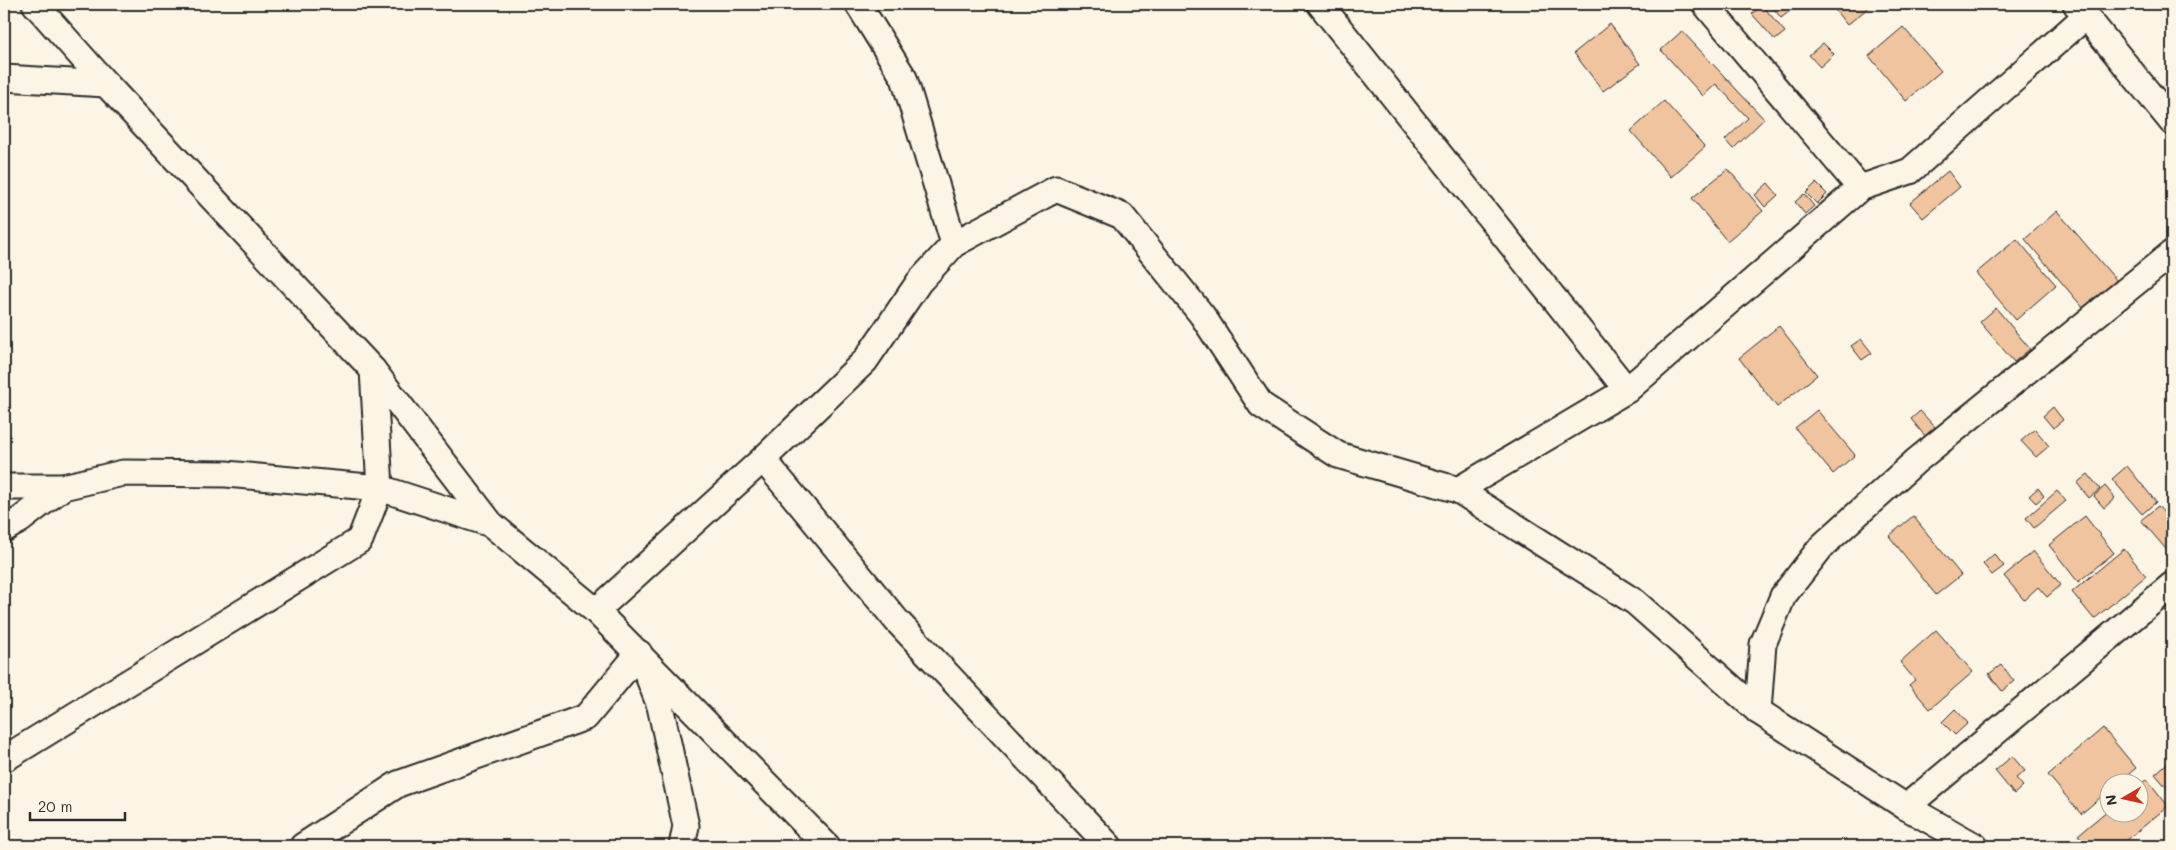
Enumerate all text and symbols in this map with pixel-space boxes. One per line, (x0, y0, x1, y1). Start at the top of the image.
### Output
north arrow (2098, 772, 2148, 822)
scale bar (30, 790, 125, 822)
text: N (2100, 793, 2121, 807)
text: 20 m (38, 796, 72, 816)

